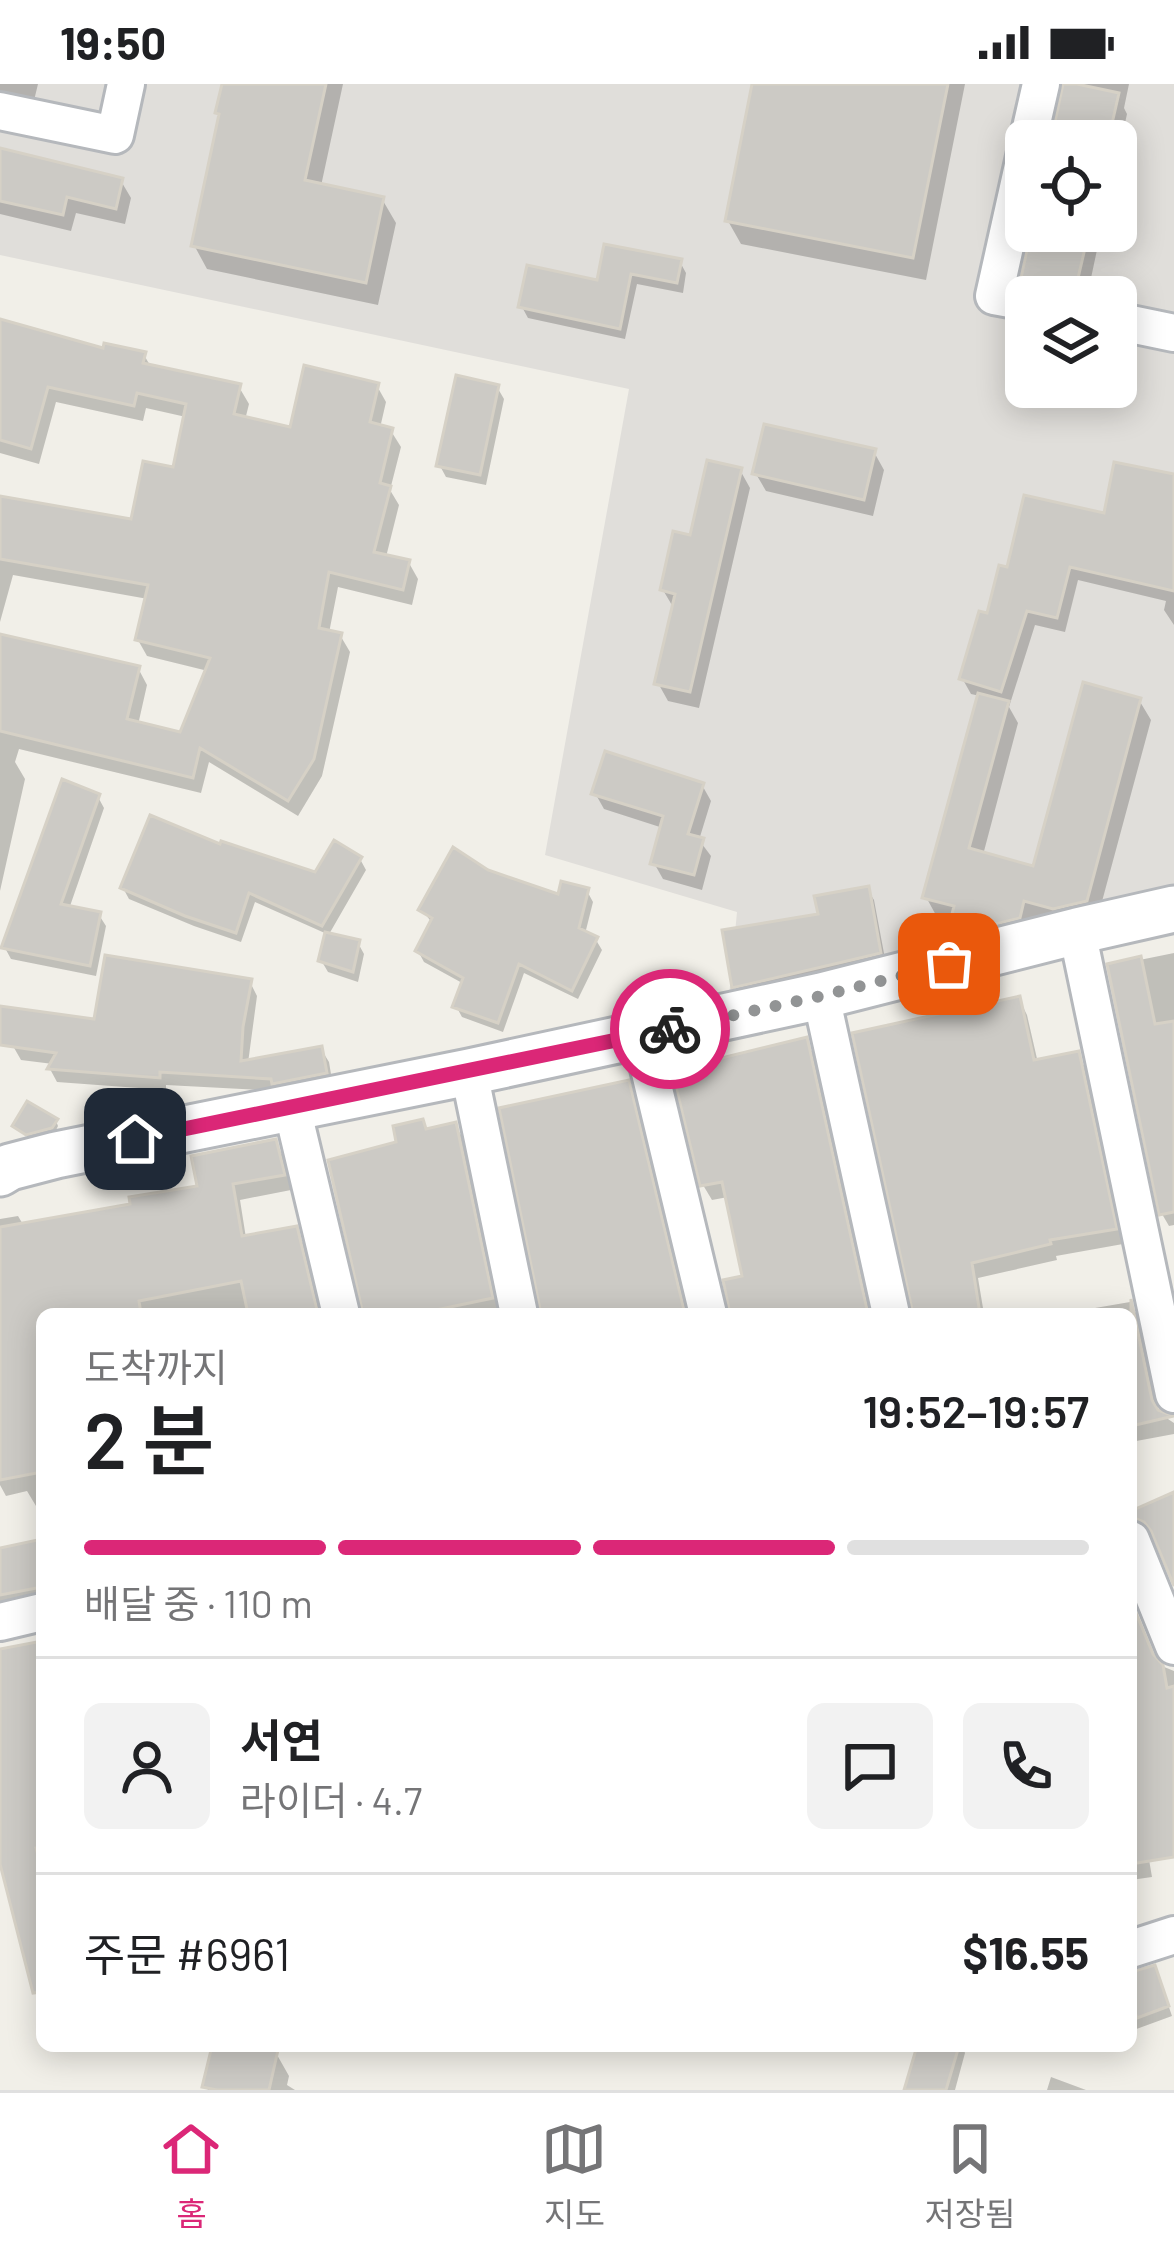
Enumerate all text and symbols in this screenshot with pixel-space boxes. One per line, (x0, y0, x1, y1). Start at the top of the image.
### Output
text: 19:50 (60, 15, 166, 69)
map controls (1005, 120, 1137, 408)
button: locate (1005, 120, 1137, 252)
button: layers (1005, 276, 1137, 408)
pin (898, 913, 1000, 1015)
icon: bag (916, 931, 982, 997)
courier (610, 969, 730, 1089)
icon: bike (637, 996, 703, 1062)
pin (84, 1088, 186, 1190)
icon: home (102, 1106, 168, 1172)
text: 도착까지 (84, 1343, 228, 1390)
text: 19:52–19:57 (862, 1383, 1089, 1437)
text: 2 분 (84, 1391, 214, 1485)
text: 배달 중 · 110 m (84, 1579, 313, 1626)
button: person (84, 1703, 210, 1829)
button: chat (807, 1703, 933, 1829)
button: phone (963, 1703, 1089, 1829)
text: 서연 (240, 1712, 323, 1766)
text: 라이더 · 4.7 (240, 1776, 422, 1823)
text: $16.55 (963, 1925, 1089, 1979)
text: 주문 #6961 (84, 1926, 290, 1980)
tab: 홈 (158, 2116, 224, 2236)
tab: 지도 (541, 2116, 607, 2236)
tab: 저장됨 (924, 2116, 1016, 2236)

